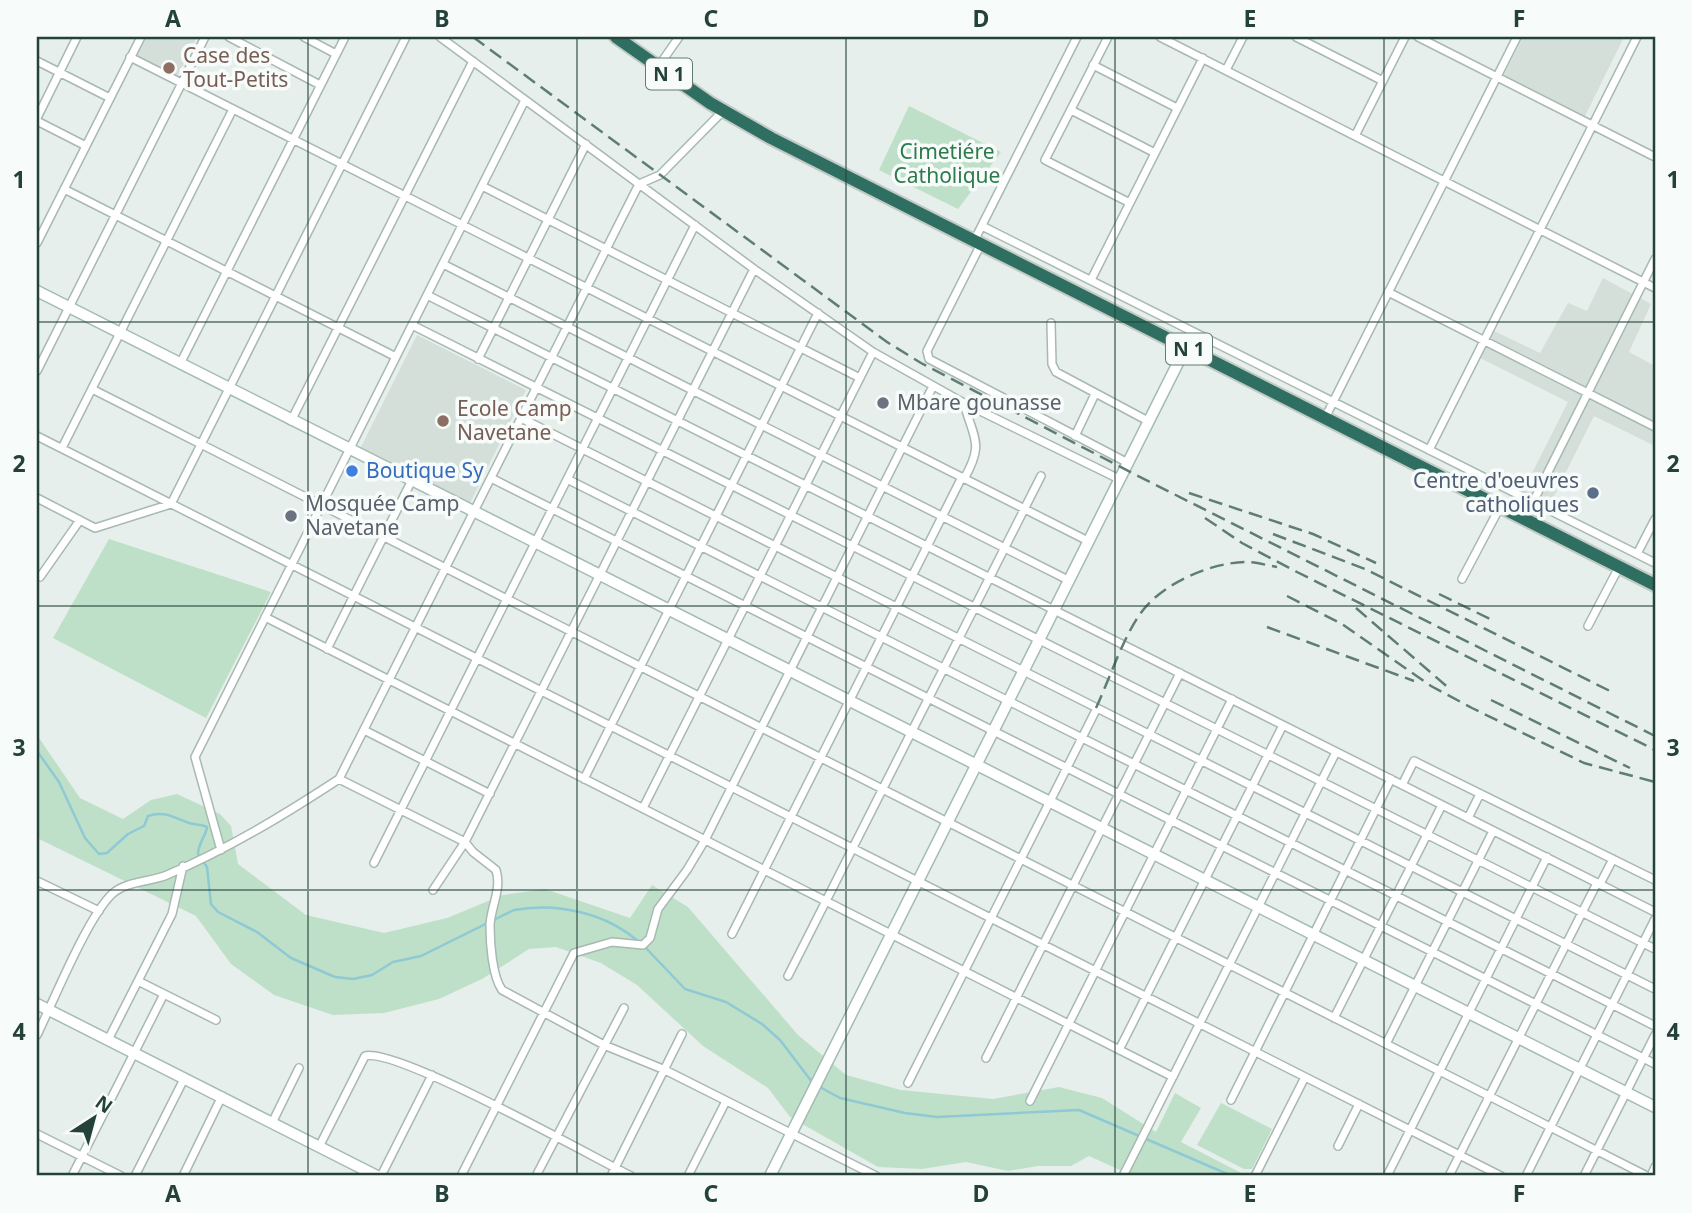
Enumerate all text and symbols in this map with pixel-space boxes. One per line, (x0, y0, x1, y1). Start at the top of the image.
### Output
text: A (165, 2, 181, 34)
text: B (434, 2, 450, 34)
text: C (704, 2, 719, 34)
text: D (973, 2, 989, 34)
text: E (1244, 2, 1256, 34)
text: F (1513, 2, 1525, 34)
place label: Case des Tout-Petits (183, 41, 288, 93)
road number: N 1 (646, 58, 692, 90)
marker: Case des Tout-Petits (161, 60, 177, 76)
park label: Cimetiére Catholique (894, 137, 1000, 189)
text: 1 (12, 163, 26, 195)
text: 1 (1666, 163, 1680, 195)
road number: N 1 (1166, 334, 1212, 364)
place label: Mbare gounasse (897, 388, 1062, 416)
place label: Ecole Camp Navetane (457, 394, 572, 446)
marker: Mbare gounasse (875, 395, 891, 411)
marker: Ecole Camp Navetane (435, 413, 451, 429)
text: 2 (12, 447, 26, 479)
text: 2 (1666, 447, 1680, 479)
place label: Boutique Sy (366, 456, 484, 484)
marker: Boutique Sy (344, 463, 360, 479)
place label: Centre d'oeuvres catholiques (1413, 466, 1579, 518)
marker: Centre d'oeuvres catholiques (1585, 485, 1601, 501)
place label: Mosquée Camp Navetane (305, 489, 459, 541)
marker: Mosquée Camp Navetane (283, 508, 299, 524)
text: 3 (12, 731, 26, 763)
text: 3 (1666, 731, 1680, 763)
text: 4 (12, 1015, 26, 1047)
text: 4 (1666, 1015, 1680, 1047)
north arrow (60, 1084, 130, 1154)
text: N (90, 1089, 118, 1119)
text: A (165, 1177, 181, 1209)
text: B (434, 1177, 450, 1209)
text: C (704, 1177, 719, 1209)
text: D (973, 1177, 989, 1209)
text: E (1244, 1177, 1256, 1209)
text: F (1513, 1177, 1525, 1209)

